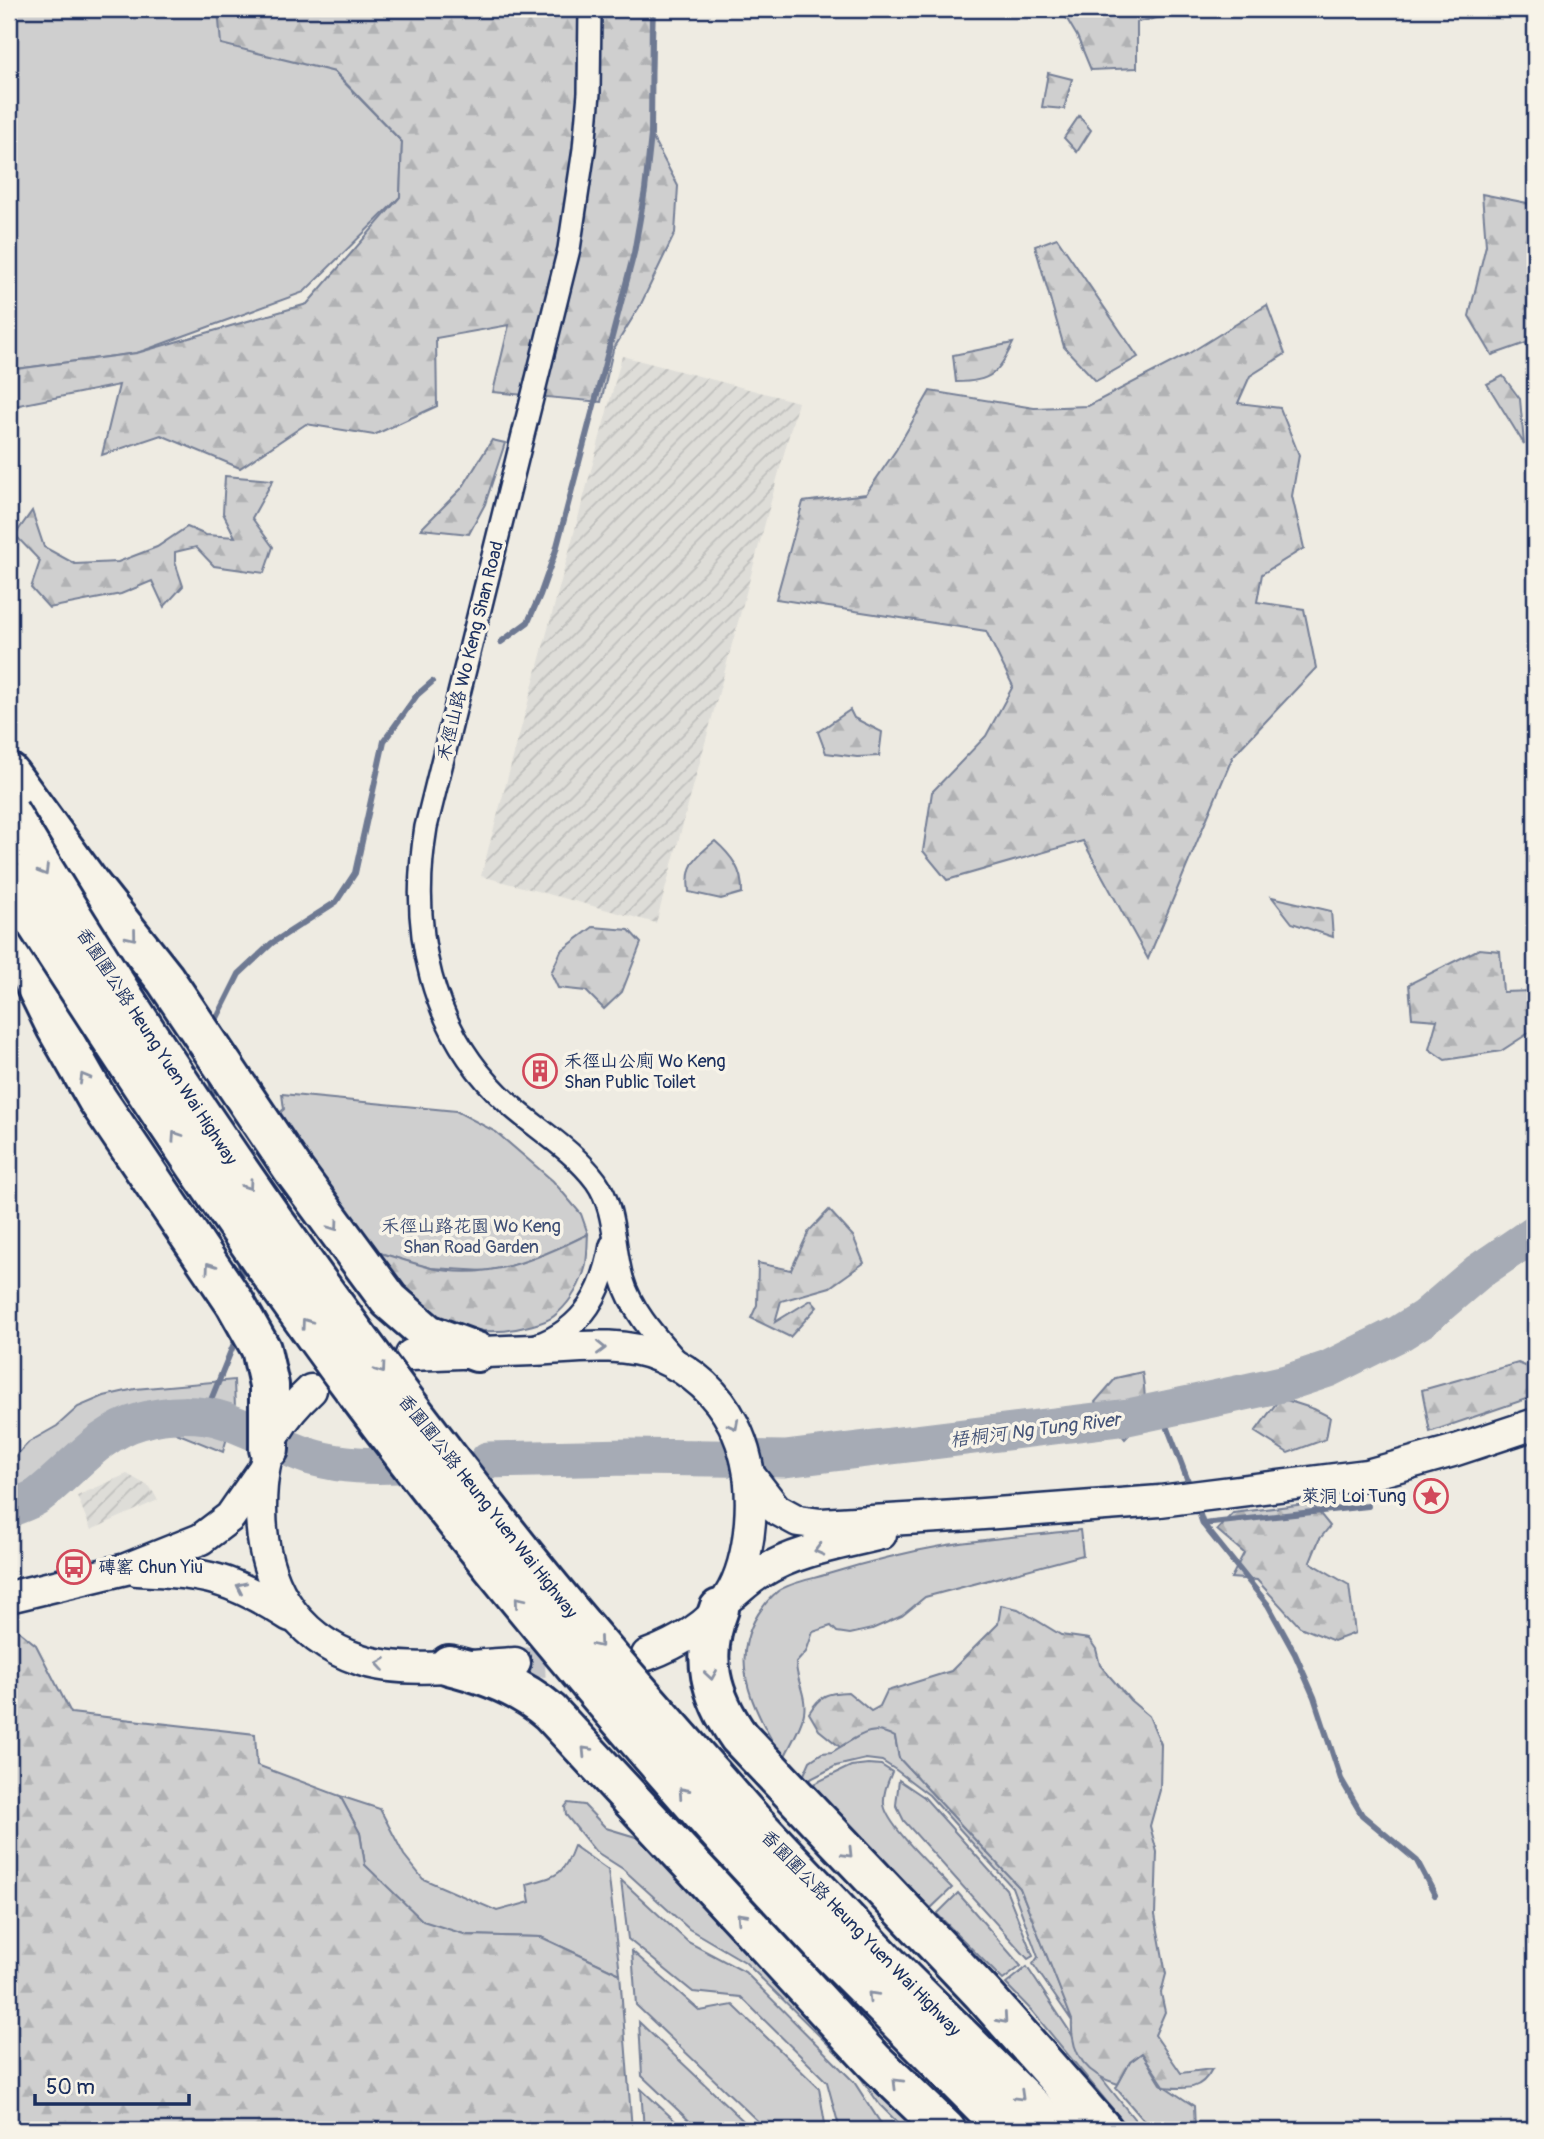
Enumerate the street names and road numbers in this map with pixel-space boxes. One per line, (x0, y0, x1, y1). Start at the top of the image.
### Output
street label: 禾徑山路 Wo Keng Shan Road (432, 539, 509, 763)
street label: 香園圍公路 Heung Yuen Wai Highway (71, 923, 242, 1170)
street label: 香園圍公路 Heung Yuen Wai Highway (393, 1389, 583, 1623)
street label: 香園圍公路 Heung Yuen Wai Highway (756, 1825, 966, 2042)

